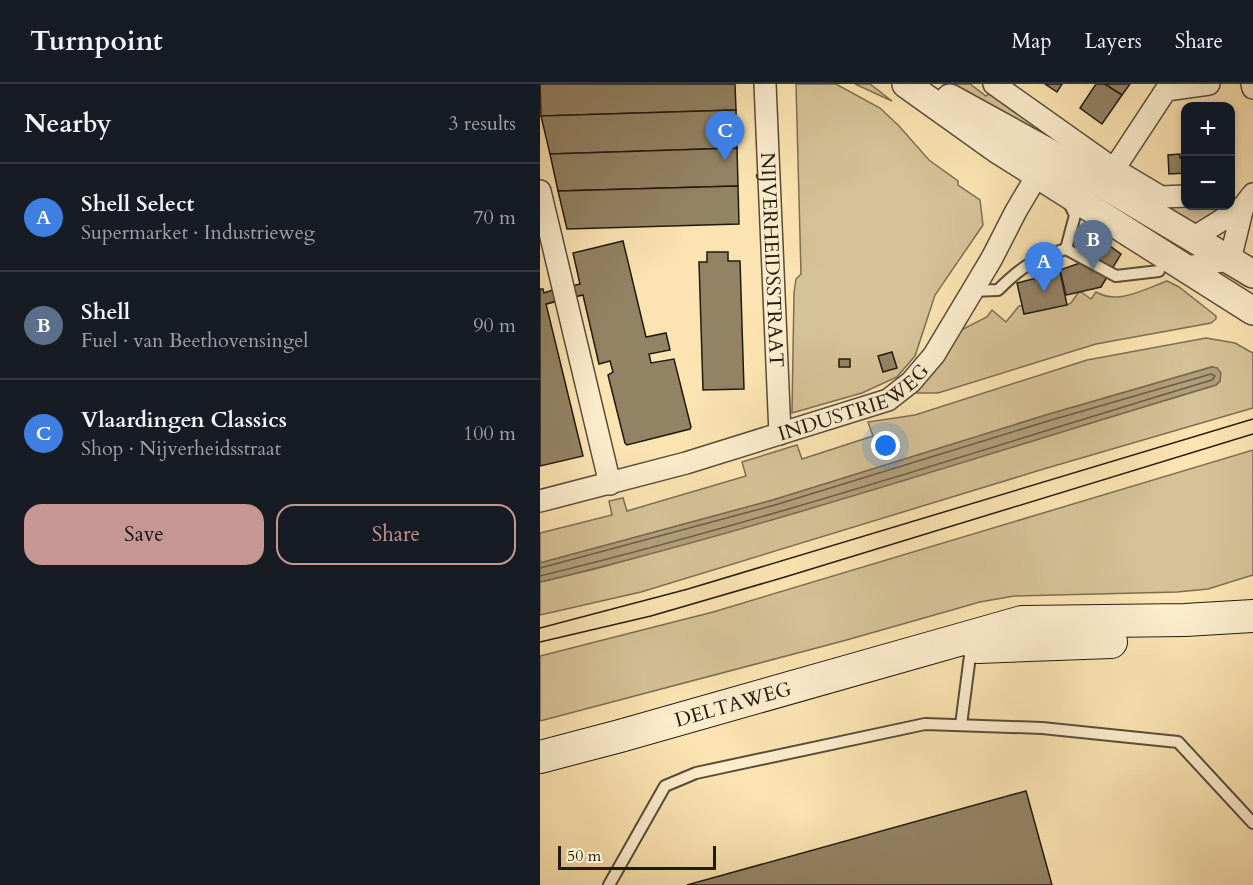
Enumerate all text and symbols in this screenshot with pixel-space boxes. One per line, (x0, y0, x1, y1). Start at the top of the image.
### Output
text: Turnpoint (30, 22, 163, 60)
text: Map (1012, 27, 1052, 56)
text: Layers (1085, 27, 1142, 56)
text: Share (1175, 27, 1223, 56)
map controls (1181, 102, 1235, 210)
button: + (1181, 102, 1235, 156)
text: Nearby (24, 106, 112, 141)
text: 3 results (448, 110, 516, 137)
pin: C (706, 112, 744, 161)
street label: NIJVERHEIDSSTRAAT (754, 152, 791, 368)
button: − (1181, 156, 1235, 210)
text: Shell Select (81, 189, 194, 219)
text: A (36, 204, 51, 231)
text: 70 m (473, 204, 516, 231)
text: Supermarket · Industrieweg (81, 219, 315, 246)
pin: B (1074, 220, 1112, 270)
pin: A (1024, 242, 1064, 292)
text: Shell (81, 297, 130, 327)
text: B (36, 312, 51, 339)
text: 90 m (473, 312, 516, 339)
text: Fuel · van Beethovensingel (81, 327, 308, 354)
street label: INDUSTRIEWEG (774, 357, 935, 447)
text: Vlaardingen Classics (81, 405, 287, 435)
text: C (36, 420, 51, 447)
text: 100 m (463, 420, 516, 447)
your location (871, 431, 900, 460)
text: Shop · Nijverheidsstraat (81, 435, 281, 462)
button: Save (24, 504, 264, 565)
button: Share (276, 504, 516, 565)
street label: DELTAWEG (671, 675, 794, 733)
scale bar (558, 843, 716, 870)
text: 50 m (567, 845, 601, 867)

